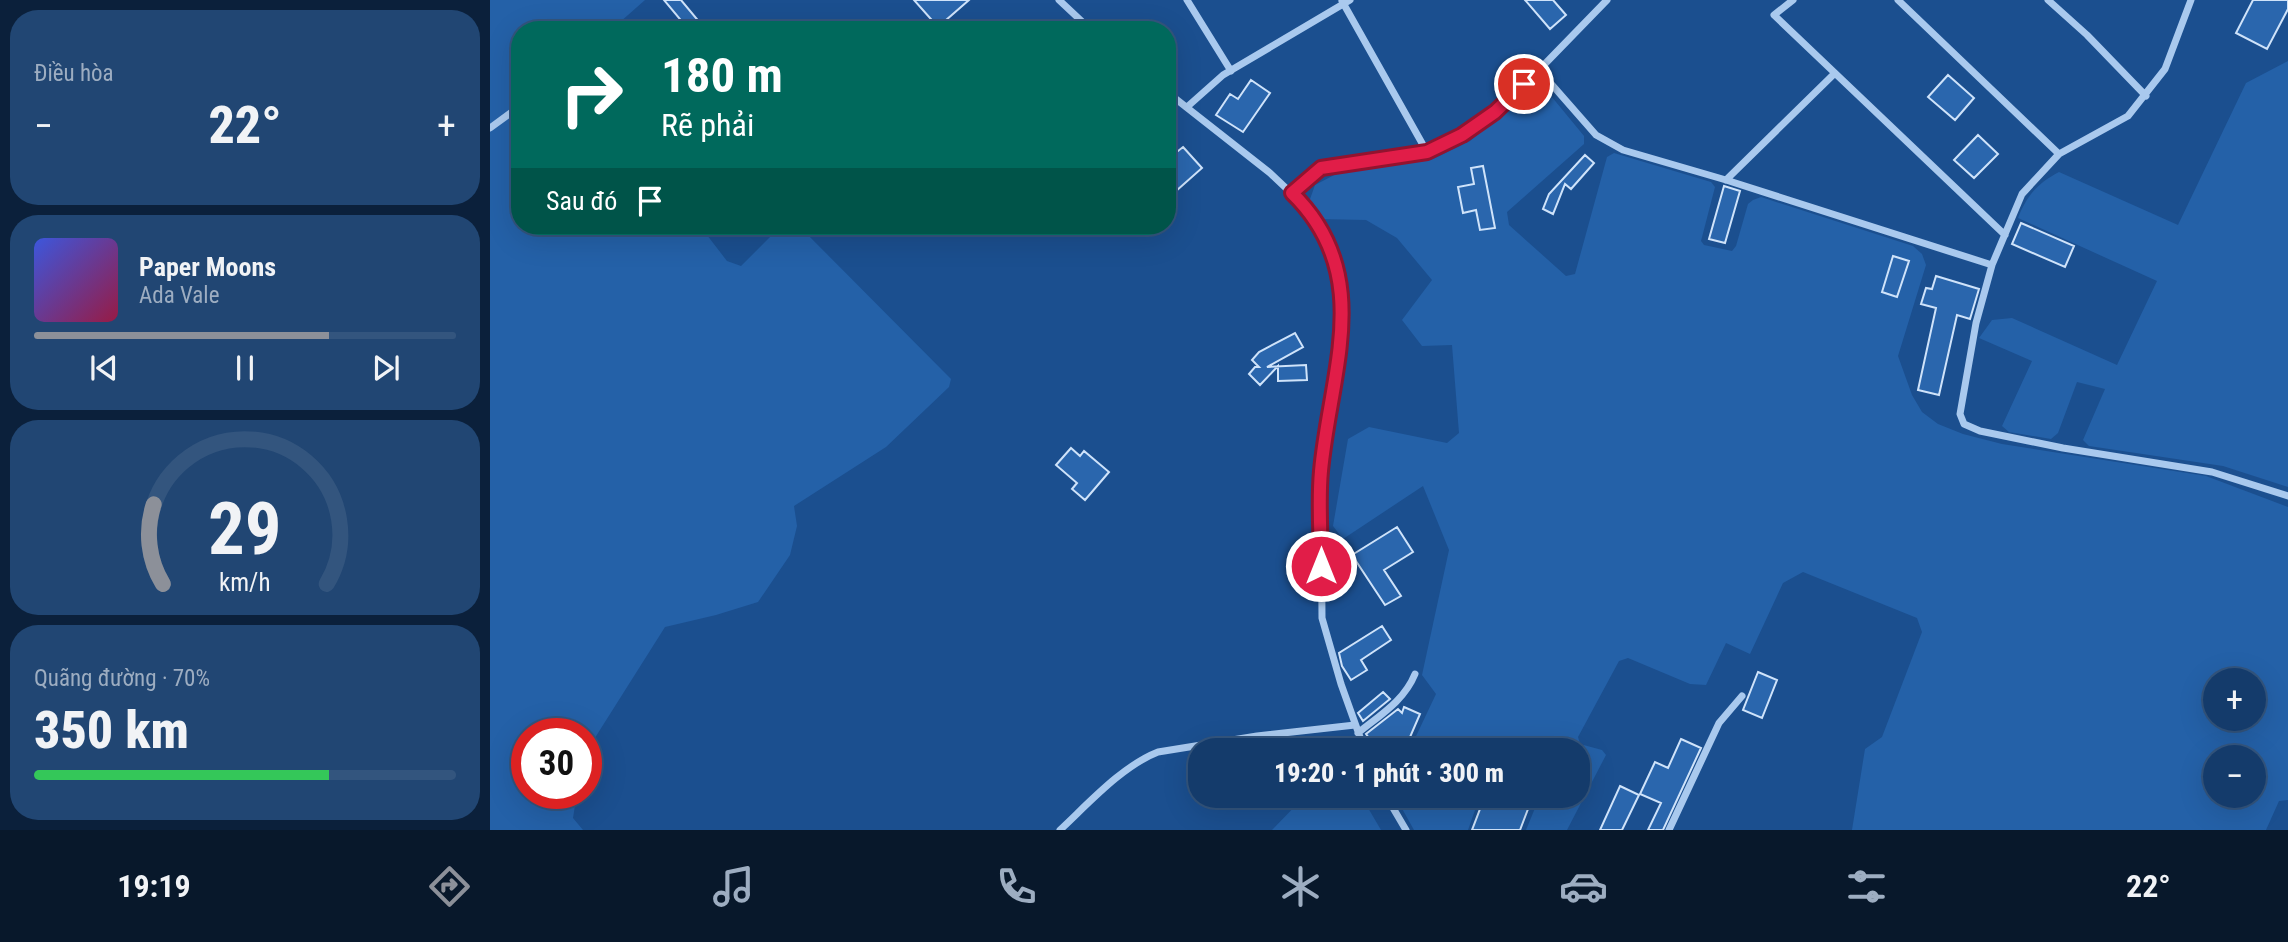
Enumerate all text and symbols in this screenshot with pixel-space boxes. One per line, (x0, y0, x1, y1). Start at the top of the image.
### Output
text: 180 m (661, 47, 783, 104)
icon: right (546, 49, 637, 140)
pin (1494, 54, 1554, 114)
text: Điều hòa (34, 60, 114, 87)
icon: arrive (1505, 65, 1543, 103)
text: 22° (208, 95, 282, 156)
text: − (34, 104, 53, 148)
text: + (437, 104, 456, 148)
text: Rẽ phải (661, 106, 754, 144)
icon: arrive (631, 182, 669, 220)
text: Sau đó (546, 186, 617, 216)
text: Paper Moons (139, 252, 276, 282)
text: Ada Vale (139, 282, 219, 309)
icon: previous (85, 349, 123, 387)
icon: pause (226, 349, 264, 387)
icon: next (367, 349, 405, 387)
text: 29 (208, 486, 282, 572)
position arrow (1284, 529, 1358, 603)
text: km/h (219, 567, 271, 596)
text: Quãng đường · 70% (34, 665, 210, 692)
map controls (2203, 668, 2266, 808)
button: + (2203, 668, 2266, 731)
text: 350 km (34, 700, 189, 761)
speed limit sign: 30 (511, 718, 602, 809)
button: − (2203, 745, 2266, 808)
text: 19:20 · 1 phút · 300 m (1274, 758, 1504, 788)
icon: directions (425, 862, 474, 911)
icon: music (709, 862, 758, 911)
icon: phone (992, 862, 1041, 911)
icon: climate (1276, 862, 1325, 911)
icon: car (1559, 862, 1608, 911)
icon: filters (1842, 862, 1891, 911)
text: 19:19 (117, 867, 191, 905)
text: 22° (2126, 867, 2171, 905)

